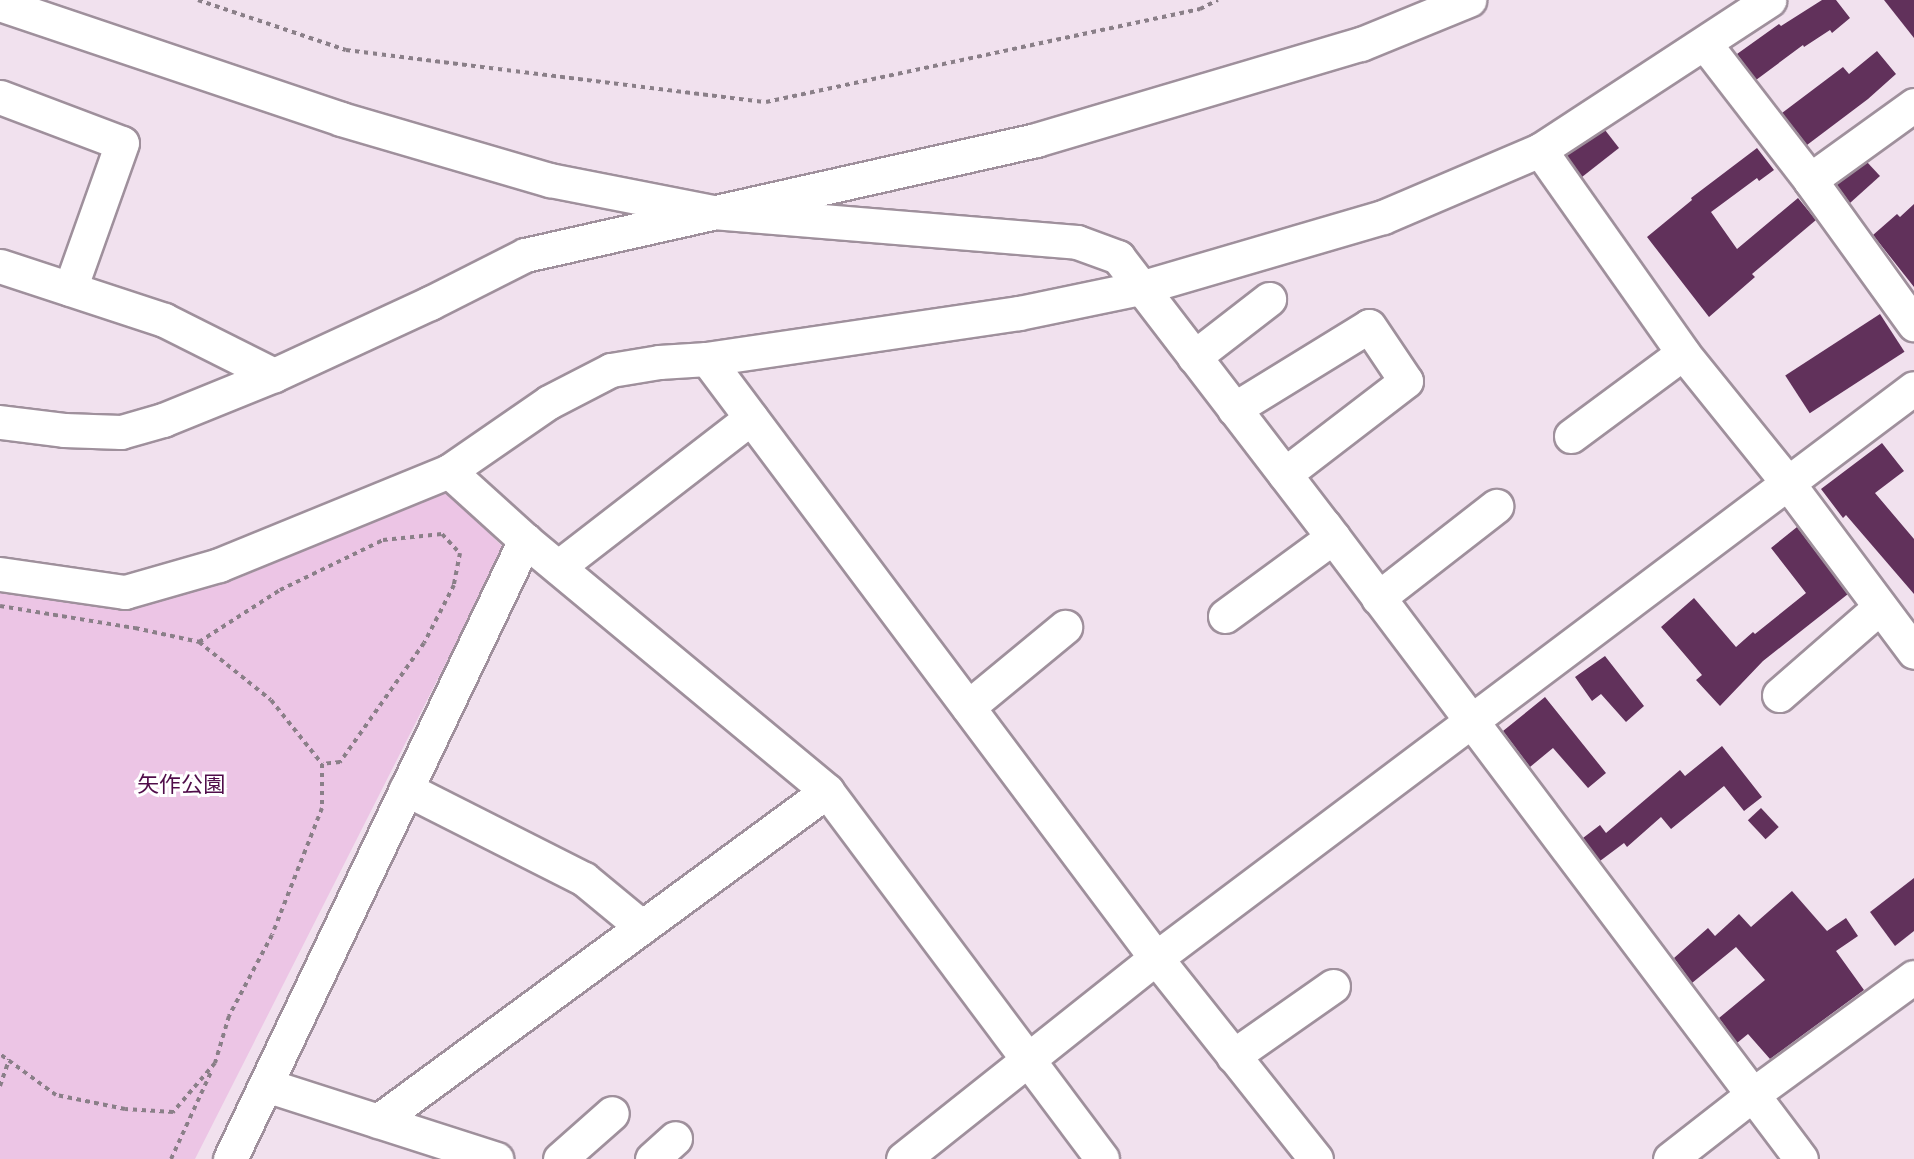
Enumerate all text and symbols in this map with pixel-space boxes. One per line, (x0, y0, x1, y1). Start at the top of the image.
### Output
park label: 矢作公園 (137, 773, 225, 799)

